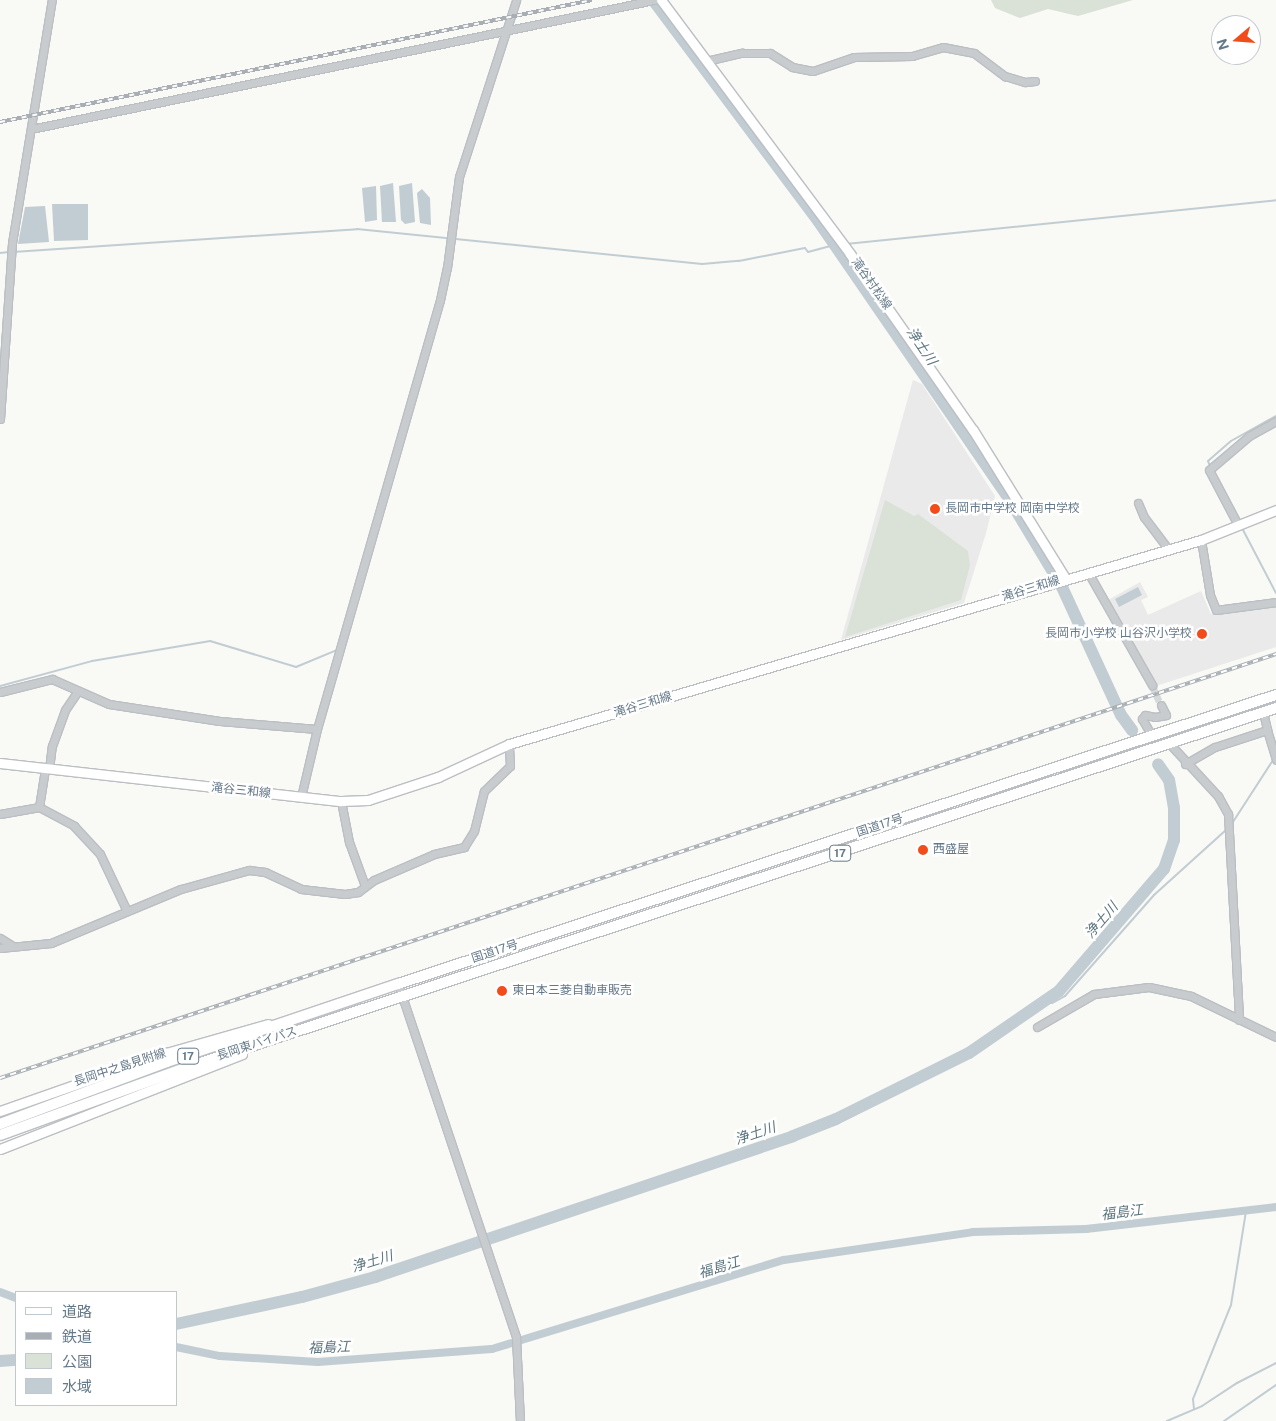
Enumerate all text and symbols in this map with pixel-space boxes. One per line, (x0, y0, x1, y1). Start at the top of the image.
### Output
north arrow (1211, 15, 1261, 65)
text: N (1213, 37, 1232, 52)
street label: 滝谷村松線 (848, 255, 894, 313)
water label: 浄土川 (903, 324, 941, 368)
place label: 長岡市中学校 岡南中学校 (945, 502, 1080, 516)
marker: 長岡市中学校 岡南中学校 (929, 503, 941, 515)
street label: 滝谷三和線 (1000, 573, 1062, 605)
place label: 長岡市小学校 山谷沢小学校 (1045, 627, 1192, 641)
marker: 長岡市小学校 山谷沢小学校 (1196, 628, 1208, 640)
street label: 滝谷三和線 (612, 689, 674, 721)
street label: 滝谷三和線 (210, 781, 272, 801)
street label: 国道17号 (855, 812, 905, 840)
place label: 西盛屋 (933, 843, 969, 857)
road number: 17 (829, 844, 851, 861)
marker: 西盛屋 (917, 844, 929, 856)
water label: 浄土川 (1081, 899, 1121, 941)
street label: 国道17号 (470, 938, 520, 966)
place label: 東日本三菱自動車販売 (512, 984, 632, 998)
marker: 東日本三菱自動車販売 (496, 985, 508, 997)
street label: 長岡東バイパス (215, 1024, 299, 1064)
street label: 長岡中之島見附線 (72, 1046, 168, 1090)
road number: 17 (177, 1048, 199, 1064)
water label: 浄土川 (732, 1118, 778, 1148)
water label: 福島江 (1100, 1201, 1144, 1223)
water label: 浄土川 (349, 1247, 395, 1275)
water label: 福島江 (696, 1253, 742, 1281)
legend (15, 1291, 178, 1406)
text: 道路 (62, 1303, 92, 1320)
text: 鉄道 (62, 1328, 92, 1345)
water label: 福島江 (308, 1338, 350, 1356)
text: 公園 (62, 1353, 92, 1370)
text: 水域 (62, 1378, 92, 1395)

